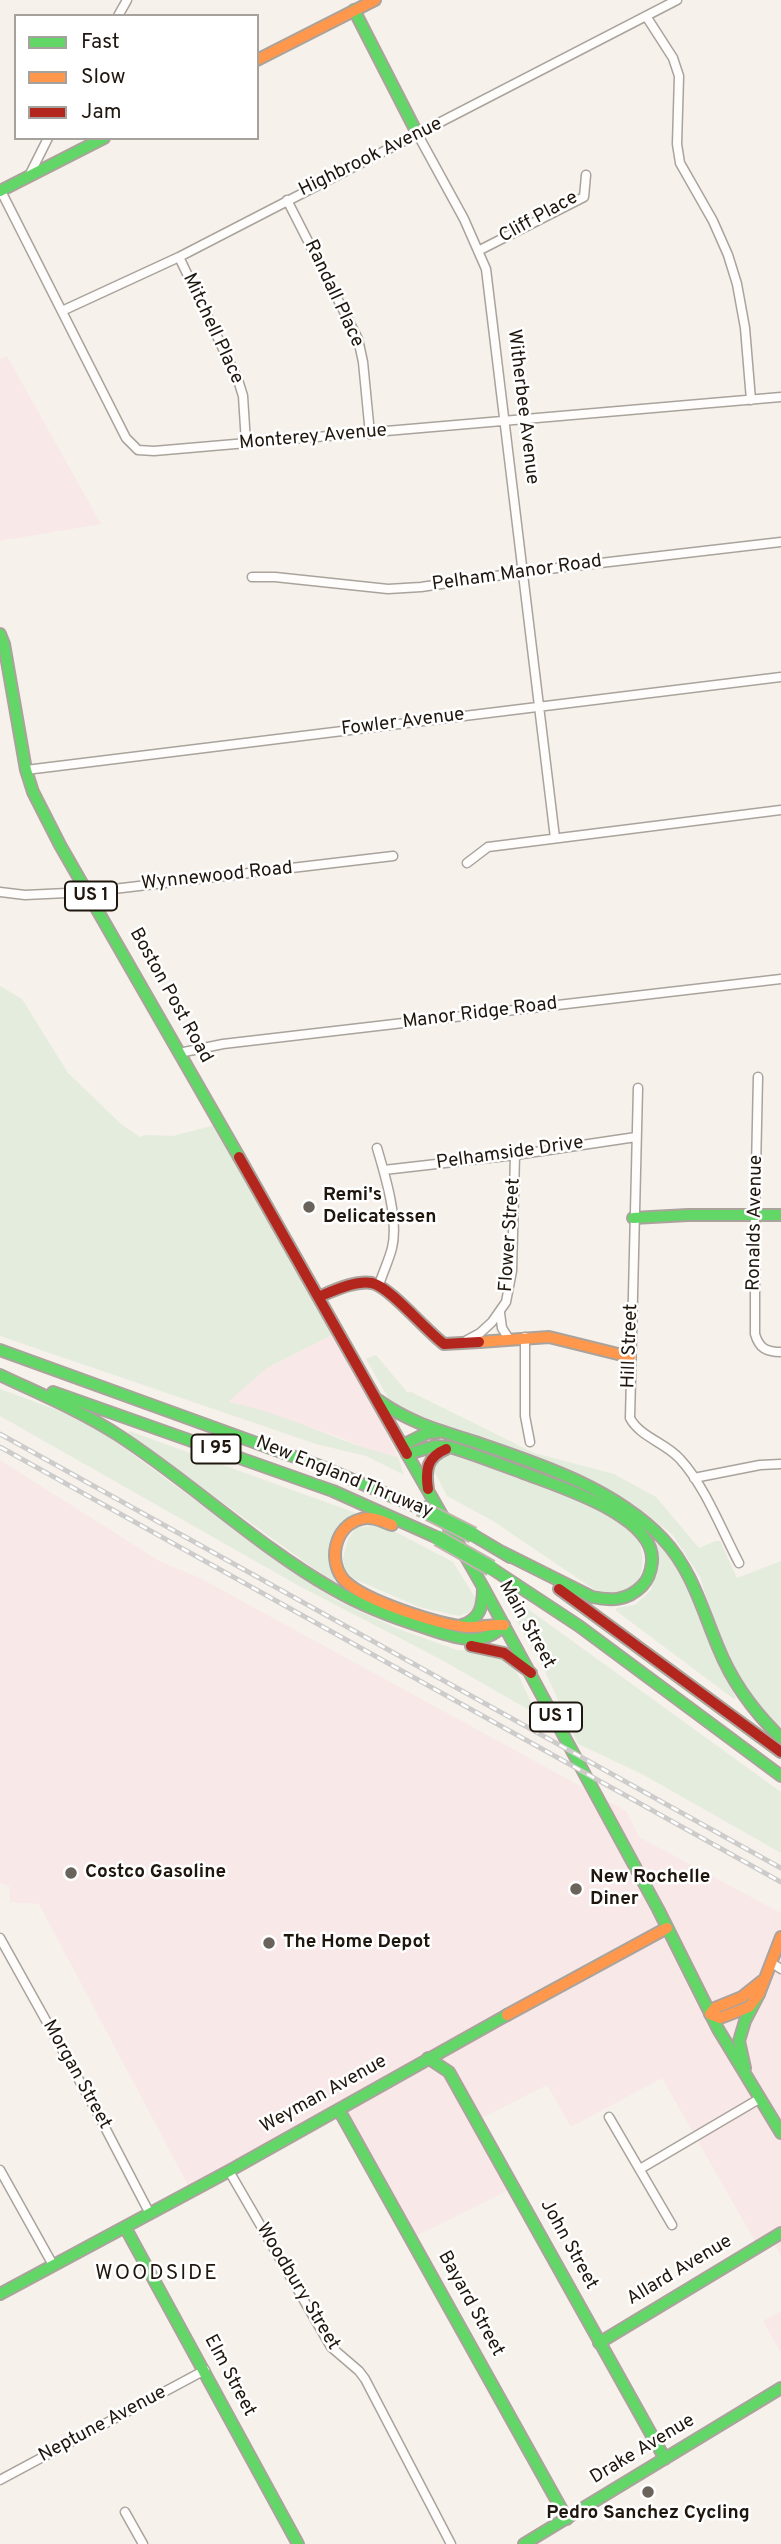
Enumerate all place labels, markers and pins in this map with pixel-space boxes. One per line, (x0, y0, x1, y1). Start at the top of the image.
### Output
place label: Remi's Delicatessen (323, 1185, 436, 1229)
marker: Remi's Delicatessen (301, 1199, 317, 1215)
place label: Costco Gasoline (85, 1862, 226, 1884)
marker: Costco Gasoline (63, 1865, 79, 1881)
place label: New Rochelle Diner (590, 1867, 710, 1911)
marker: New Rochelle Diner (568, 1881, 584, 1897)
place label: The Home Depot (283, 1932, 430, 1954)
marker: The Home Depot (261, 1935, 277, 1951)
marker: Pedro Sanchez Cycling (640, 2484, 656, 2500)
place label: Pedro Sanchez Cycling (546, 2503, 750, 2525)

